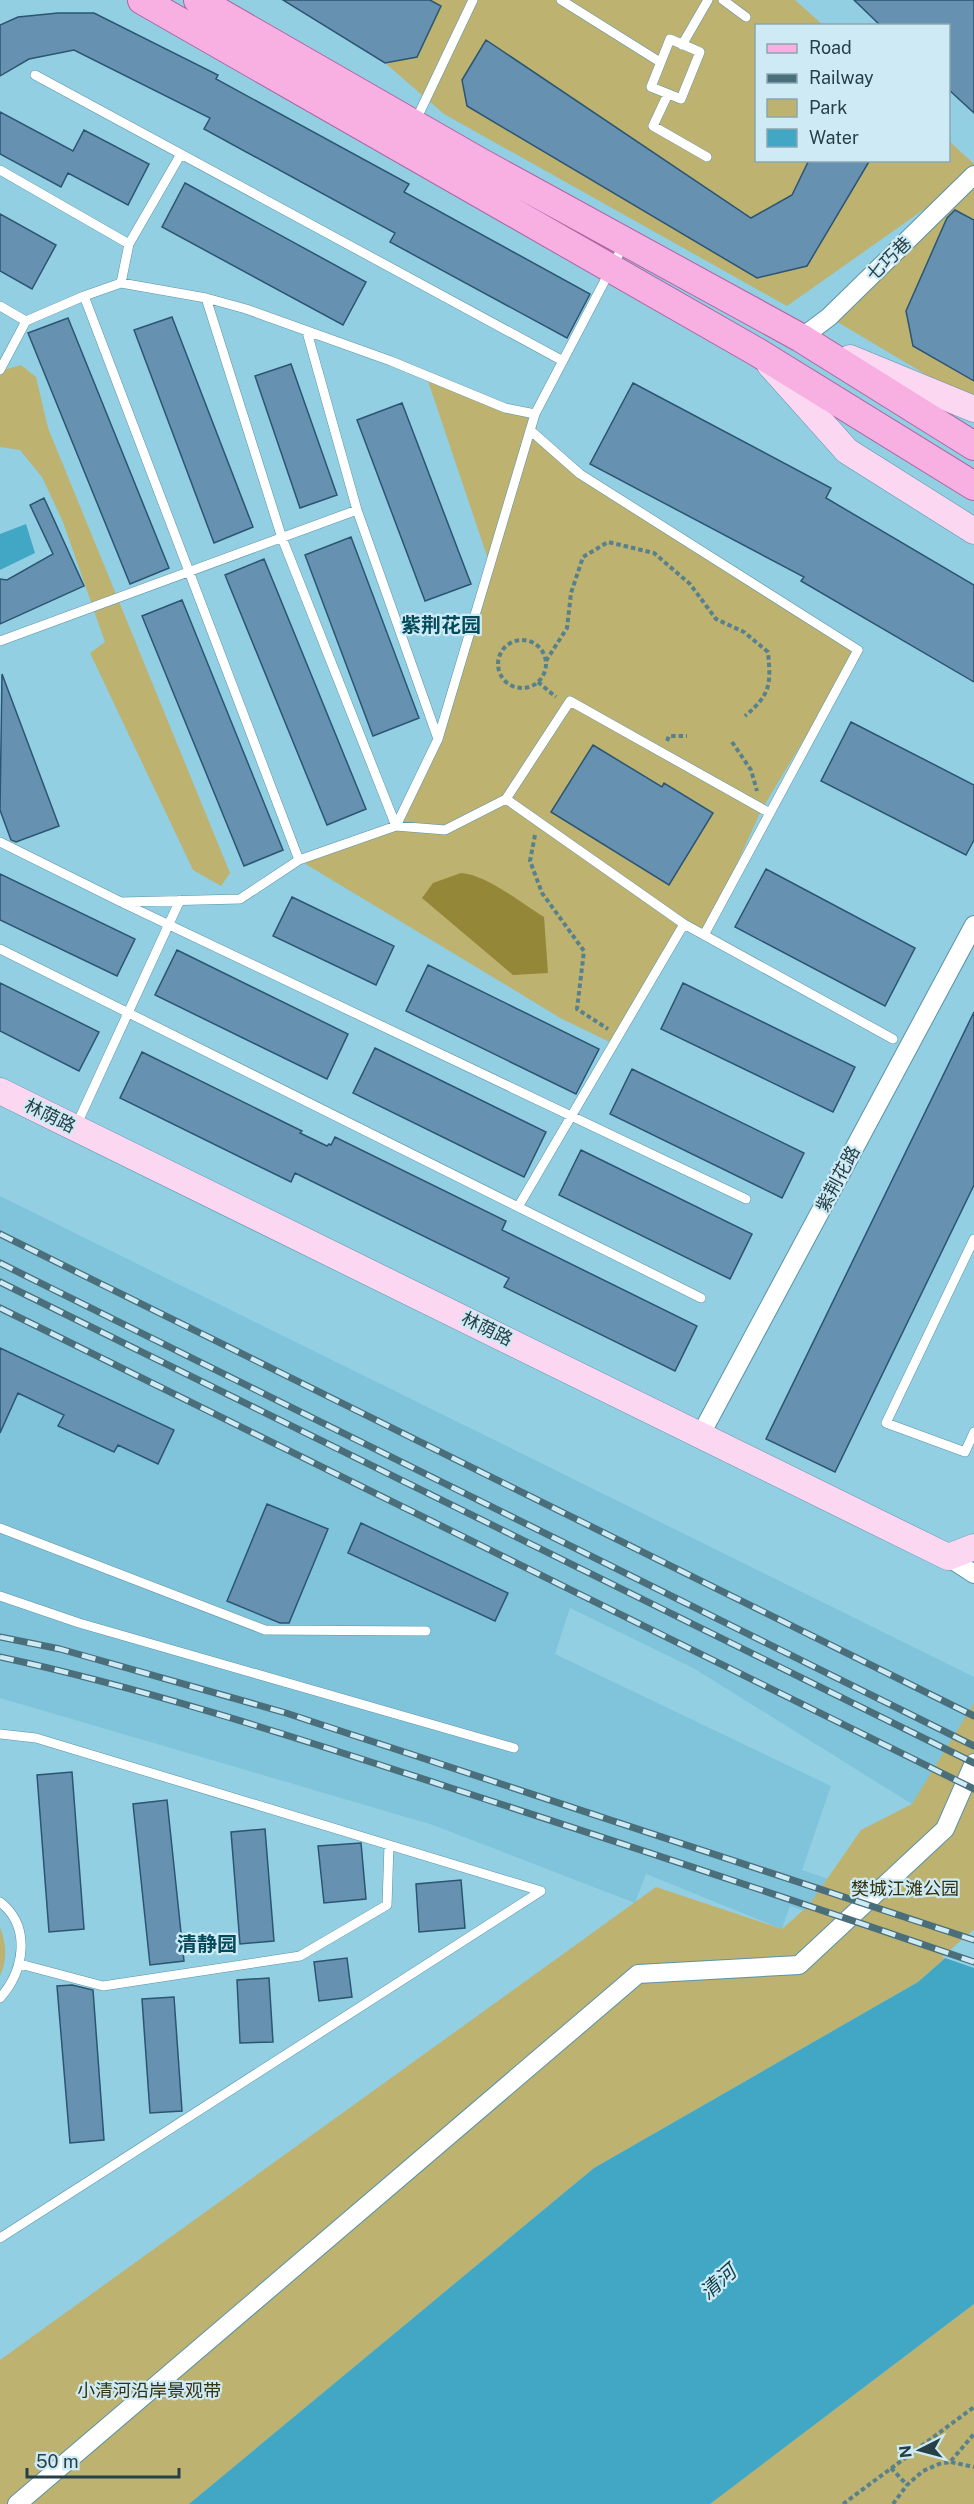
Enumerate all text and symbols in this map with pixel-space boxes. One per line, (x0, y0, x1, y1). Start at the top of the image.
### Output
legend (755, 24, 950, 162)
text: Road (809, 37, 852, 58)
text: Railway (809, 67, 874, 88)
text: Park (809, 97, 847, 118)
text: Water (809, 127, 859, 148)
street label: 七巧巷 (862, 232, 915, 285)
district label: 紫荆花园 (401, 613, 481, 637)
street label: 林荫路 (21, 1094, 79, 1137)
street label: 紫荆花路 (811, 1142, 864, 1215)
street label: 林荫路 (458, 1307, 516, 1350)
park label: 樊城江滩公园 (851, 1878, 959, 1899)
district label: 清静园 (177, 1932, 237, 1956)
water label: 清河 (695, 2257, 744, 2304)
park label: 小清河沿岸景观带 (77, 2380, 221, 2401)
north arrow (890, 2420, 950, 2480)
scale bar (27, 2441, 178, 2479)
text: N (895, 2444, 916, 2459)
text: 50 m (36, 2451, 79, 2472)

